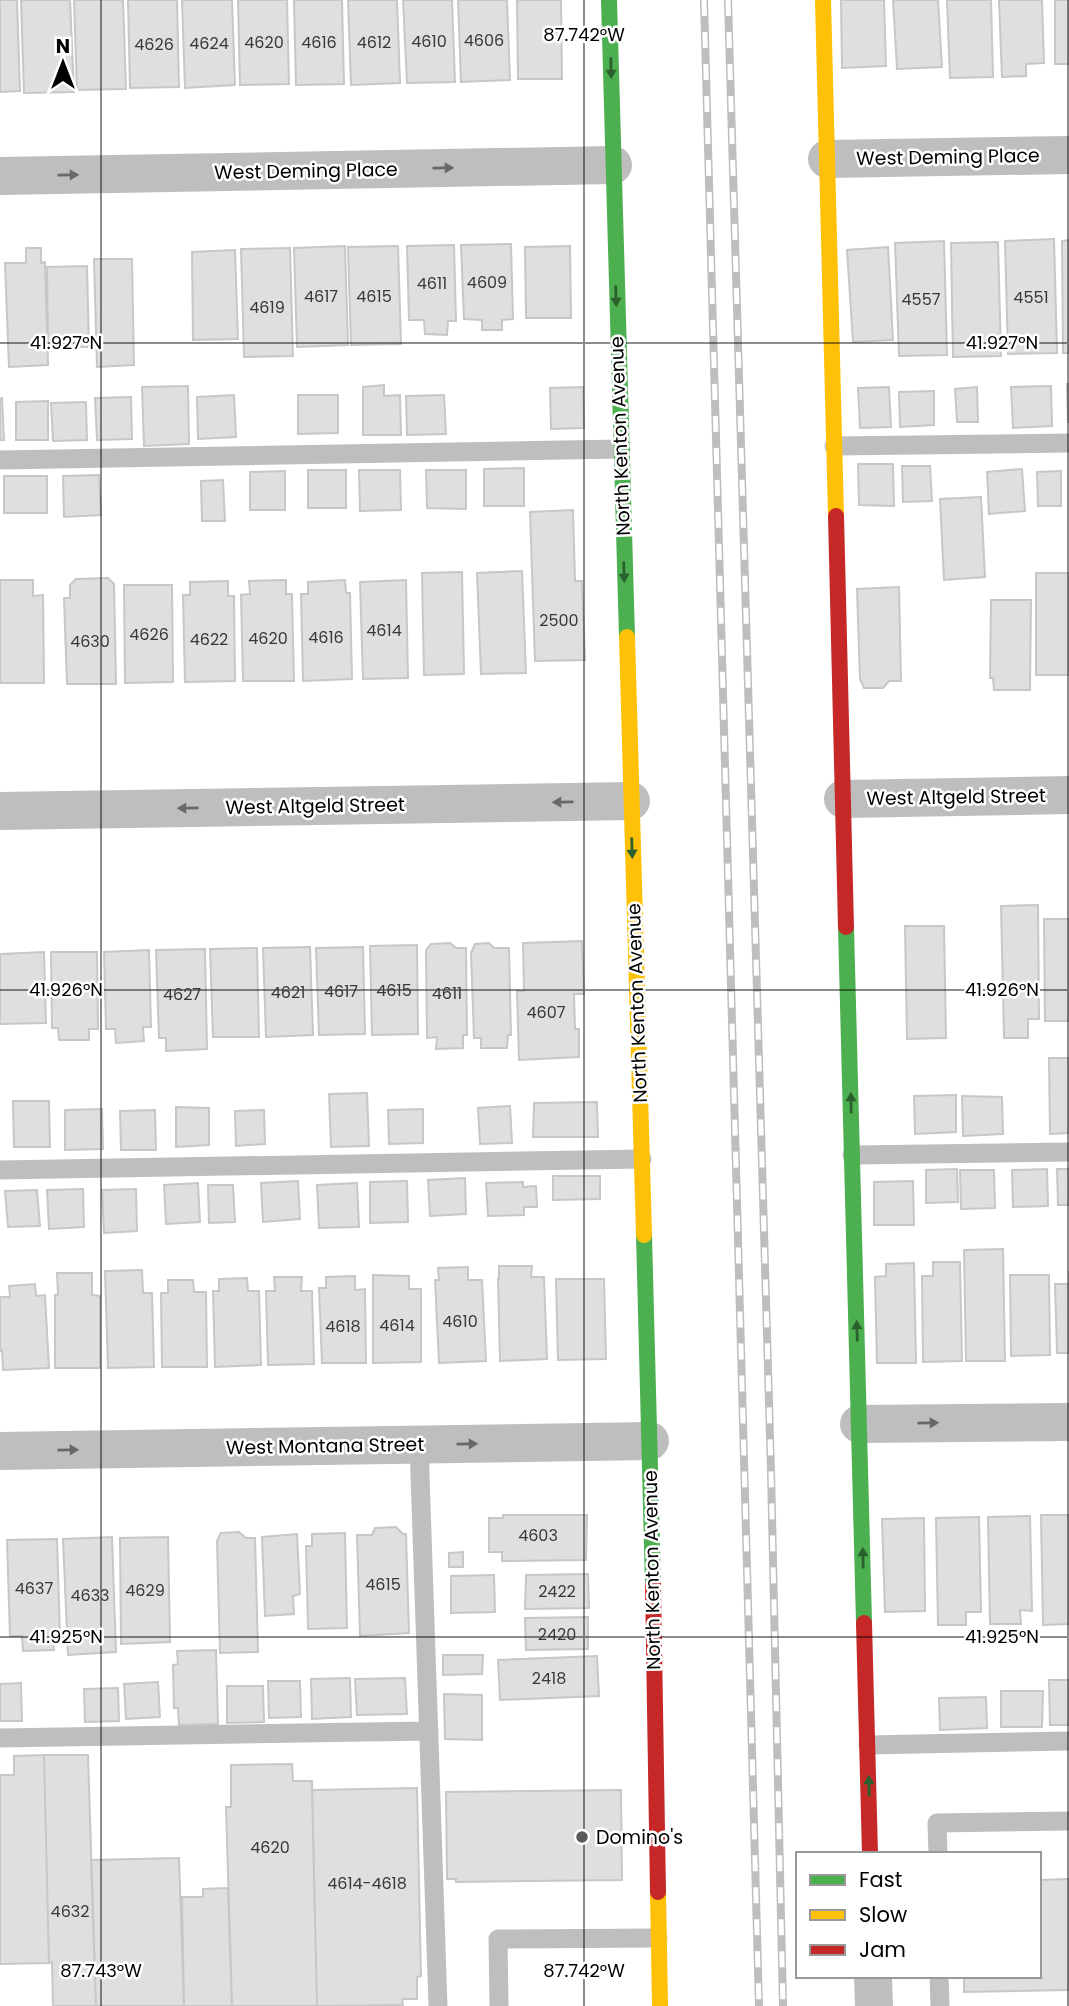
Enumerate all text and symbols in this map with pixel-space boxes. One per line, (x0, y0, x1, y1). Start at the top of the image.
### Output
text: 87.742°W (543, 22, 625, 47)
north arrow (28, 28, 98, 98)
house number: 4606 (464, 29, 504, 52)
house number: 4610 (411, 30, 447, 53)
house number: 4620 (244, 31, 284, 54)
house number: 4616 (301, 31, 337, 54)
house number: 4612 (357, 31, 391, 54)
house number: 4624 (189, 32, 229, 55)
text: N (56, 33, 70, 60)
house number: 4626 (134, 33, 174, 56)
one-way arrow (605, 57, 616, 79)
street label: West Deming Place (856, 142, 1040, 172)
street label: West Deming Place (214, 156, 398, 186)
one-way arrow (432, 163, 454, 174)
one-way arrow (57, 169, 79, 181)
house number: 4609 (467, 271, 507, 294)
house number: 4611 (417, 272, 447, 295)
house number: 4617 (304, 285, 338, 308)
house number: 4615 (356, 285, 392, 308)
one-way arrow (611, 285, 622, 307)
house number: 4551 (1013, 286, 1049, 309)
house number: 4557 (902, 288, 941, 311)
house number: 4619 (249, 296, 285, 319)
text: 41.927°N (30, 330, 102, 355)
text: 41.927°N (966, 330, 1038, 355)
street label: North Kenton Avenue (603, 336, 637, 536)
one-way arrow (619, 561, 630, 583)
house number: 2500 (539, 609, 579, 632)
house number: 4614 (366, 619, 402, 642)
house number: 4626 (129, 623, 169, 646)
house number: 4616 (308, 626, 344, 649)
house number: 4620 (248, 627, 288, 650)
house number: 4622 (190, 628, 228, 651)
house number: 4630 (70, 630, 110, 653)
street label: West Altgeld Street (866, 782, 1046, 812)
street label: West Altgeld Street (225, 791, 405, 821)
one-way arrow (551, 796, 573, 808)
one-way arrow (177, 802, 199, 814)
one-way arrow (627, 838, 638, 860)
street label: North Kenton Avenue (620, 903, 654, 1103)
text: 41.926°N (29, 977, 103, 1002)
text: 41.926°N (965, 977, 1039, 1002)
house number: 4615 (376, 979, 412, 1002)
house number: 4617 (324, 980, 358, 1003)
house number: 4621 (271, 981, 305, 1004)
house number: 4611 (432, 982, 462, 1005)
house number: 4627 (163, 983, 201, 1006)
house number: 4607 (526, 1001, 566, 1024)
one-way arrow (845, 1092, 857, 1114)
house number: 4610 (442, 1310, 478, 1333)
house number: 4614 (379, 1314, 415, 1337)
house number: 4618 (325, 1315, 361, 1338)
one-way arrow (851, 1319, 863, 1341)
one-way arrow (917, 1418, 939, 1429)
street label: West Montana Street (226, 1431, 424, 1461)
one-way arrow (456, 1438, 478, 1450)
one-way arrow (57, 1444, 79, 1456)
street label: North Kenton Avenue (637, 1470, 667, 1670)
house number: 4603 (518, 1524, 558, 1547)
one-way arrow (857, 1547, 869, 1569)
house number: 4615 (365, 1573, 401, 1596)
house number: 4637 (15, 1577, 53, 1600)
house number: 4629 (125, 1579, 165, 1602)
house number: 2422 (538, 1580, 576, 1603)
house number: 4633 (70, 1584, 110, 1607)
house number: 2420 (538, 1623, 576, 1646)
text: 41.925°N (29, 1624, 103, 1649)
text: 41.925°N (965, 1624, 1039, 1649)
house number: 2418 (532, 1667, 566, 1690)
one-way arrow (863, 1774, 874, 1796)
place label: Domino's (596, 1824, 683, 1851)
marker: Domino's (574, 1829, 590, 1845)
house number: 4620 (250, 1836, 290, 1859)
legend (796, 1852, 1041, 1978)
text: Fast (859, 1865, 902, 1894)
house number: 4614-4618 (327, 1872, 407, 1895)
house number: 4632 (51, 1900, 89, 1923)
text: Slow (859, 1900, 907, 1929)
text: Jam (859, 1935, 906, 1964)
text: 87.743°W (60, 1958, 142, 1983)
text: 87.742°W (543, 1958, 625, 1983)

